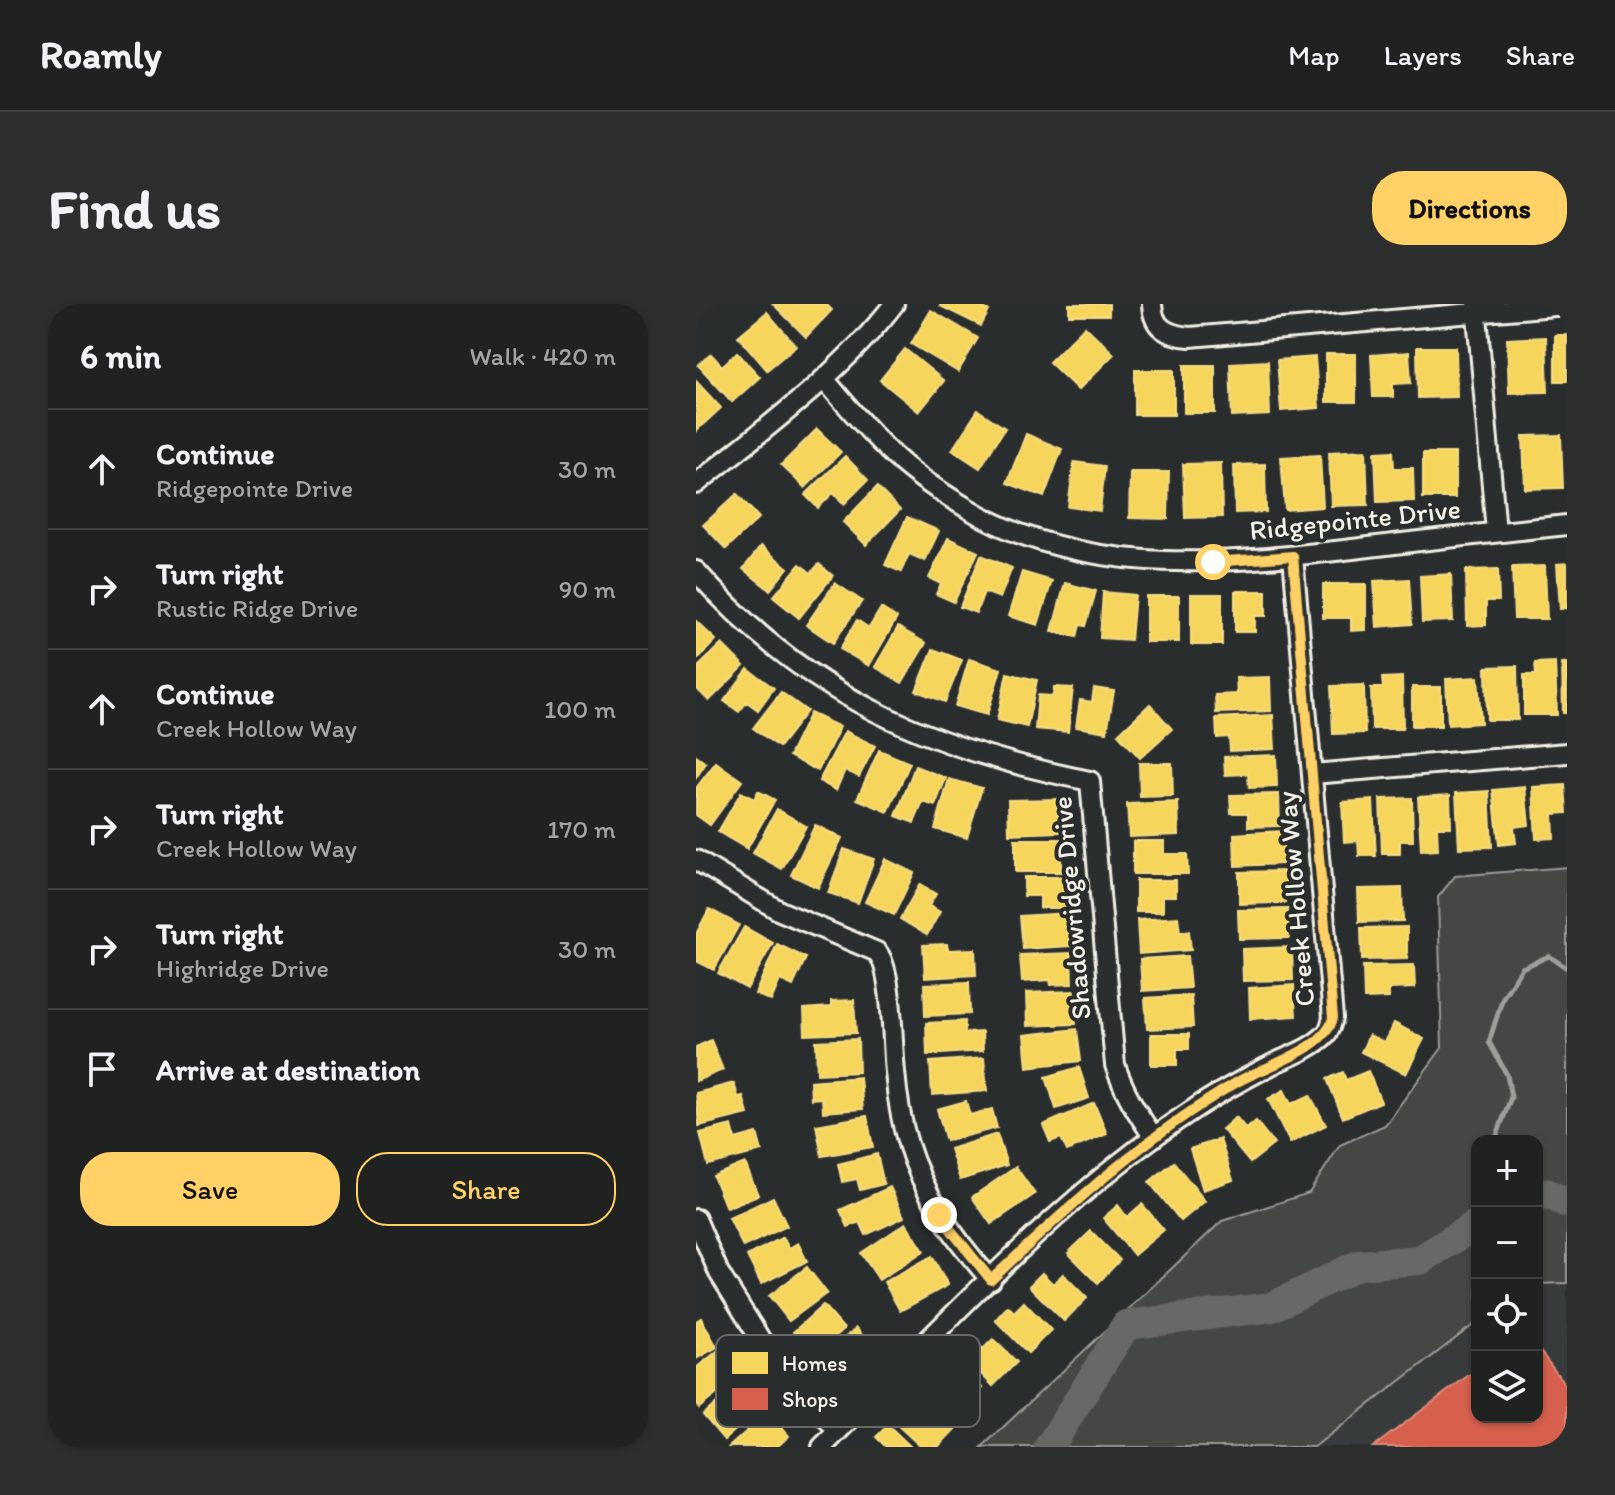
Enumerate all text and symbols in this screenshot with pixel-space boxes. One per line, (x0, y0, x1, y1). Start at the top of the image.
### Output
text: Roamly (40, 32, 162, 78)
text: Map (1288, 38, 1340, 72)
text: Layers (1384, 38, 1462, 72)
text: Share (1506, 38, 1575, 72)
button: Directions (1372, 171, 1567, 245)
text: Find us (48, 175, 221, 242)
text: 6 min (80, 336, 161, 377)
text: Walk · 420 m (470, 340, 616, 372)
text: Continue (156, 435, 275, 472)
icon: ahead (80, 447, 124, 491)
text: 30 m (558, 453, 616, 485)
text: Ridgepointe Drive (156, 472, 353, 504)
street label: Ridgepointe Drive (1248, 491, 1462, 547)
route start (1195, 544, 1231, 580)
text: Turn right (156, 555, 284, 592)
icon: right (80, 567, 124, 611)
text: 90 m (559, 573, 616, 605)
text: Rustic Ridge Drive (156, 592, 358, 624)
text: Continue (156, 675, 275, 712)
icon: ahead (80, 687, 124, 731)
text: 100 m (544, 693, 616, 725)
text: Creek Hollow Way (156, 712, 357, 744)
street label: Creek Hollow Way (1269, 790, 1321, 1008)
text: Turn right (156, 795, 284, 832)
street label: Shadowridge Drive (1044, 795, 1098, 1021)
icon: right (80, 807, 124, 851)
text: 170 m (547, 813, 616, 845)
text: Creek Hollow Way (156, 832, 357, 864)
text: Turn right (156, 915, 284, 952)
icon: right (80, 927, 124, 971)
text: 30 m (558, 933, 616, 965)
text: Highridge Drive (156, 952, 329, 984)
icon: arrive (80, 1047, 124, 1091)
text: Arrive at destination (156, 1051, 420, 1088)
map controls (1471, 1135, 1543, 1423)
button: + (1471, 1135, 1543, 1207)
button: Save (80, 1152, 340, 1226)
button: Share (356, 1152, 616, 1226)
route end (921, 1197, 957, 1233)
button: − (1471, 1207, 1543, 1279)
button: locate (1471, 1279, 1543, 1351)
legend (716, 1335, 980, 1427)
text: Homes (782, 1350, 847, 1377)
button: layers (1471, 1351, 1543, 1423)
text: Shops (782, 1386, 838, 1413)

